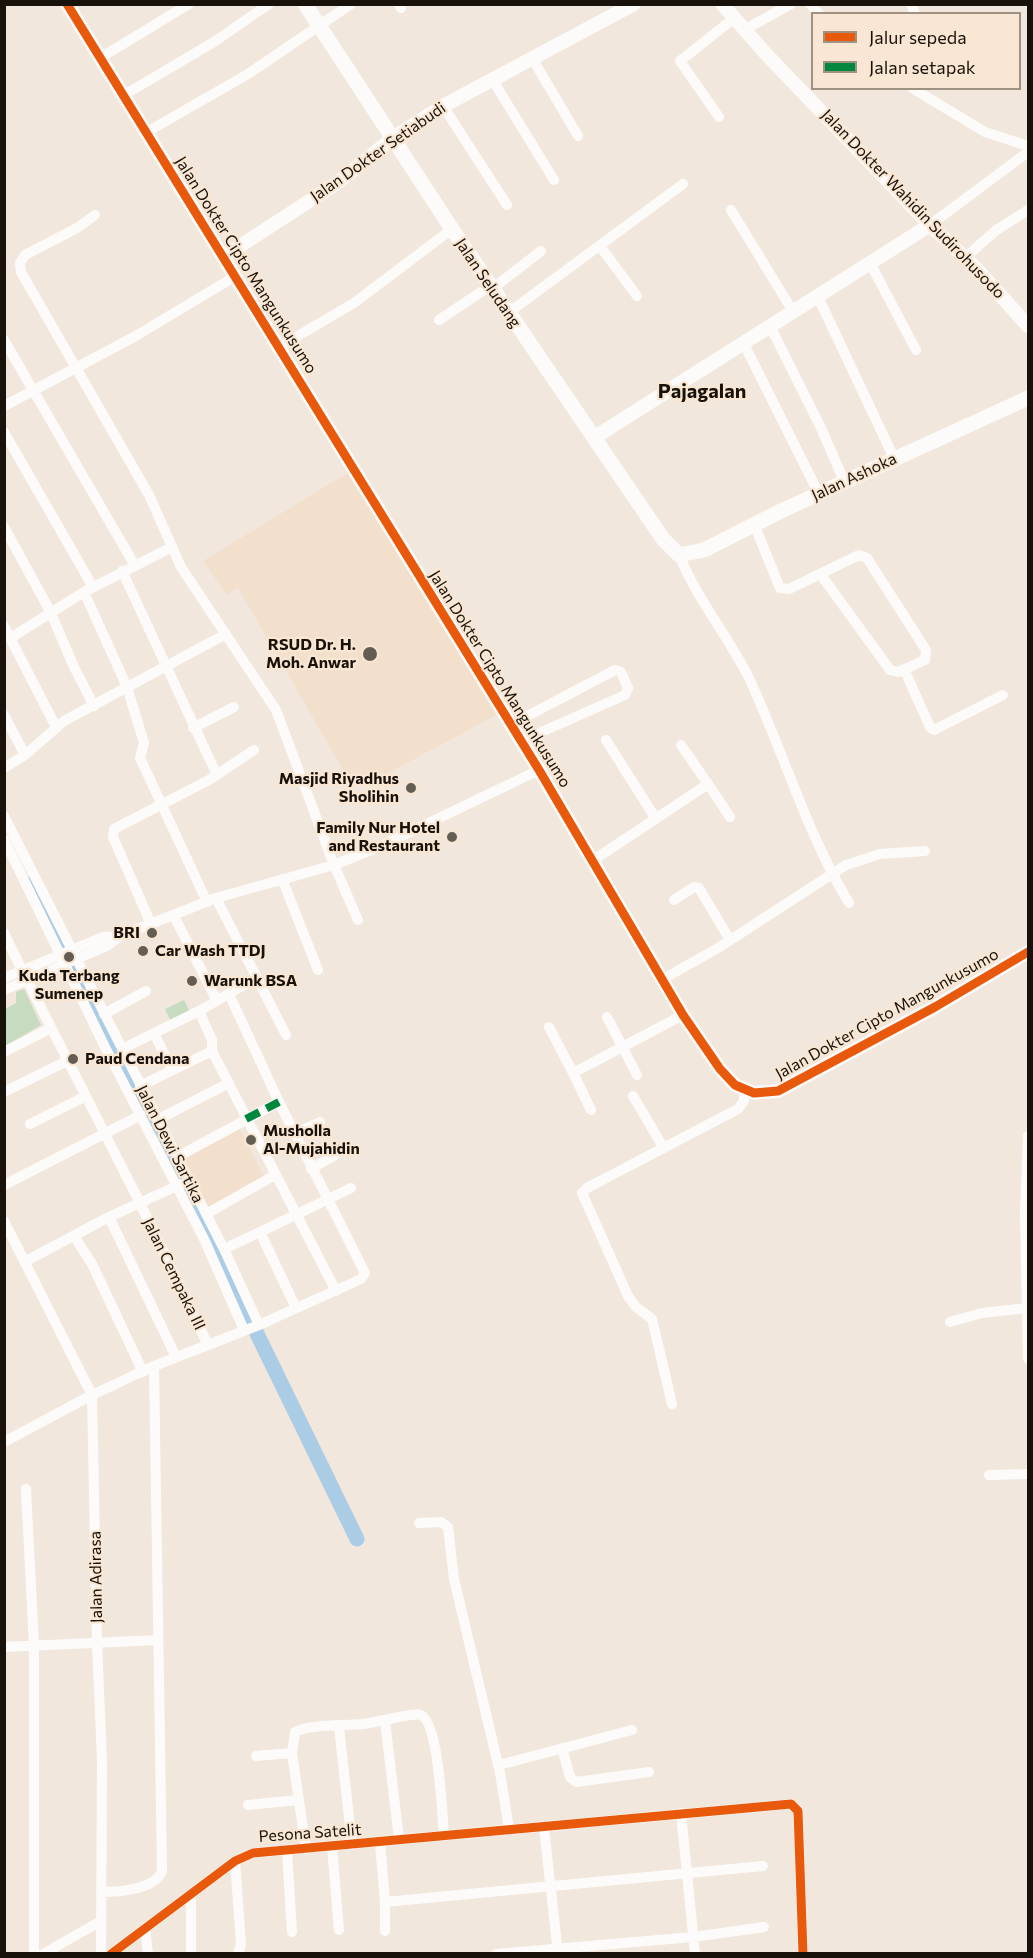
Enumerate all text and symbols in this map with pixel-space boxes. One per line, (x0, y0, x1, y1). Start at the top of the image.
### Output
legend (811, 12, 1021, 90)
text: Jalur sepeda (869, 26, 967, 48)
text: Jalan setapak (869, 56, 976, 78)
street label: Jalan Dokter Setiabudi (307, 98, 449, 206)
street label: Jalan Dokter Wahidin Sudirohusodo (817, 105, 1009, 303)
street label: Jalan Dokter Cipto Mangunkusumo (171, 153, 321, 377)
street label: Jalan Seludang (451, 235, 525, 331)
district label: Pajagalan (658, 379, 746, 403)
street label: Jalan Ashoka (808, 449, 900, 505)
street label: Jalan Dokter Cipto Mangunkusumo (425, 567, 575, 791)
place label: RSUD Dr. H. Moh. Anwar (266, 635, 356, 673)
marker: RSUD Dr. H. Moh. Anwar (361, 645, 379, 663)
place label: Masjid Riyadhus Sholihin (279, 769, 399, 807)
marker: Masjid Riyadhus Sholihin (404, 781, 418, 795)
place label: Family Nur Hotel and Restaurant (316, 818, 440, 856)
marker: Family Nur Hotel and Restaurant (445, 830, 459, 844)
place label: BRI (113, 923, 140, 943)
marker: BRI (145, 926, 159, 940)
place label: Car Wash TTDJ (155, 941, 266, 961)
marker: Car Wash TTDJ (136, 944, 150, 958)
street label: Jalan Dokter Cipto Mangunkusumo (772, 944, 1002, 1084)
marker: Kuda Terbang Sumenep (62, 950, 76, 964)
place label: Kuda Terbang Sumenep (18, 966, 120, 1004)
place label: Warunk BSA (204, 971, 297, 991)
marker: Warunk BSA (185, 974, 199, 988)
place label: Paud Cendana (85, 1049, 189, 1069)
marker: Paud Cendana (66, 1052, 80, 1066)
street label: Jalan Dewi Sartika (132, 1082, 208, 1206)
place label: Musholla Al-Mujahidin (263, 1121, 360, 1159)
marker: Musholla Al-Mujahidin (244, 1133, 258, 1147)
street label: Jalan Cempaka III (139, 1215, 209, 1333)
street label: Jalan Adirasa (86, 1531, 106, 1623)
street label: Pesona Satelit (258, 1820, 362, 1846)

